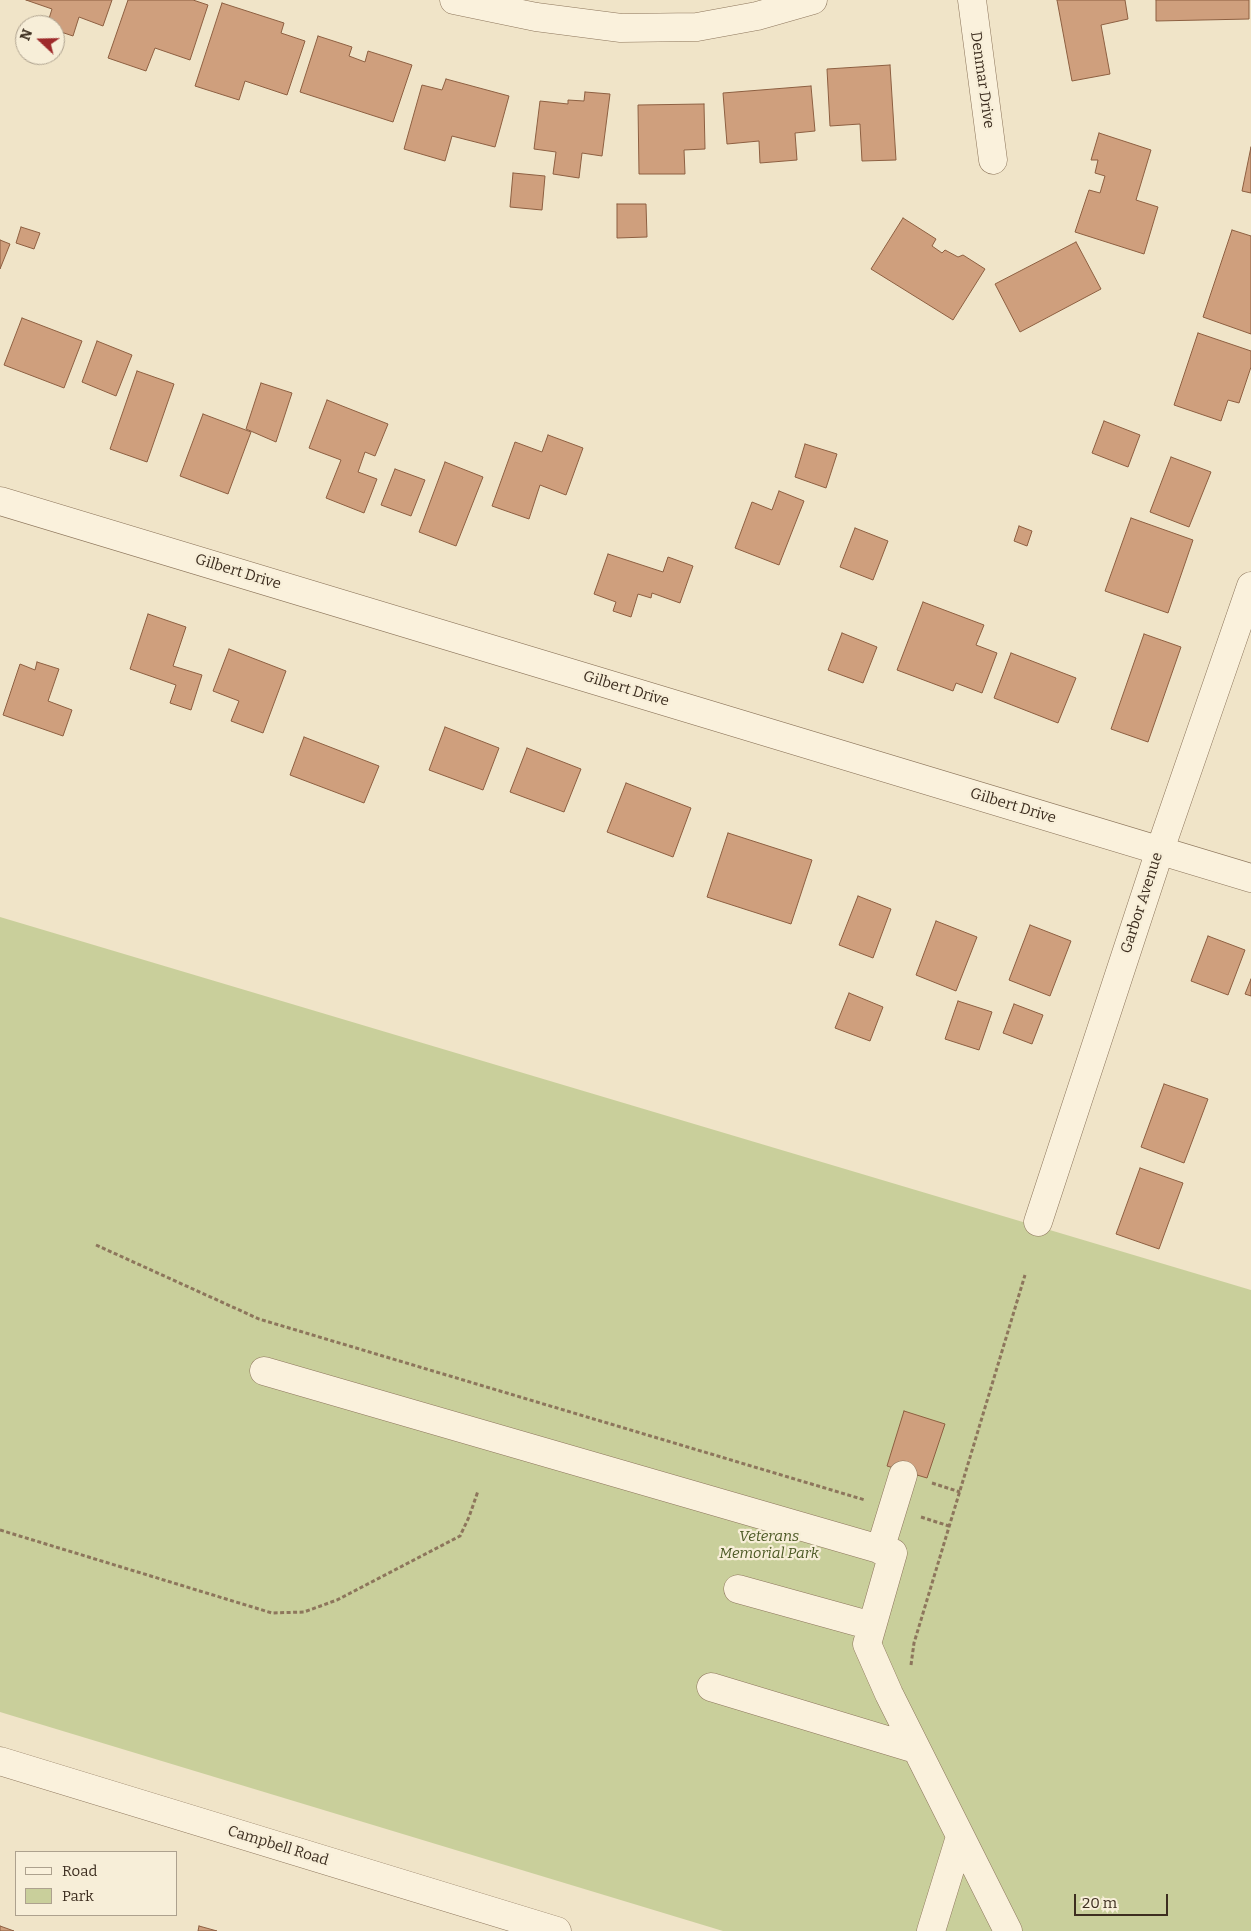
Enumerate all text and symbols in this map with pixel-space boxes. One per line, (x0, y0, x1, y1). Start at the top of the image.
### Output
north arrow (15, 15, 65, 65)
text: N (17, 27, 36, 43)
street label: Denmar Drive (966, 30, 998, 130)
street label: Gilbert Drive (193, 550, 283, 594)
street label: Gilbert Drive (581, 667, 671, 711)
street label: Gilbert Drive (968, 784, 1058, 828)
street label: Garbor Avenue (1117, 850, 1167, 956)
park label: Veterans Memorial Park (719, 1528, 819, 1563)
street label: Campbell Road (225, 1822, 331, 1870)
legend (15, 1851, 178, 1916)
text: Road (62, 1862, 97, 1880)
scale bar (1076, 1884, 1170, 1916)
text: Park (62, 1887, 94, 1905)
text: 20 m (1082, 1894, 1117, 1912)

